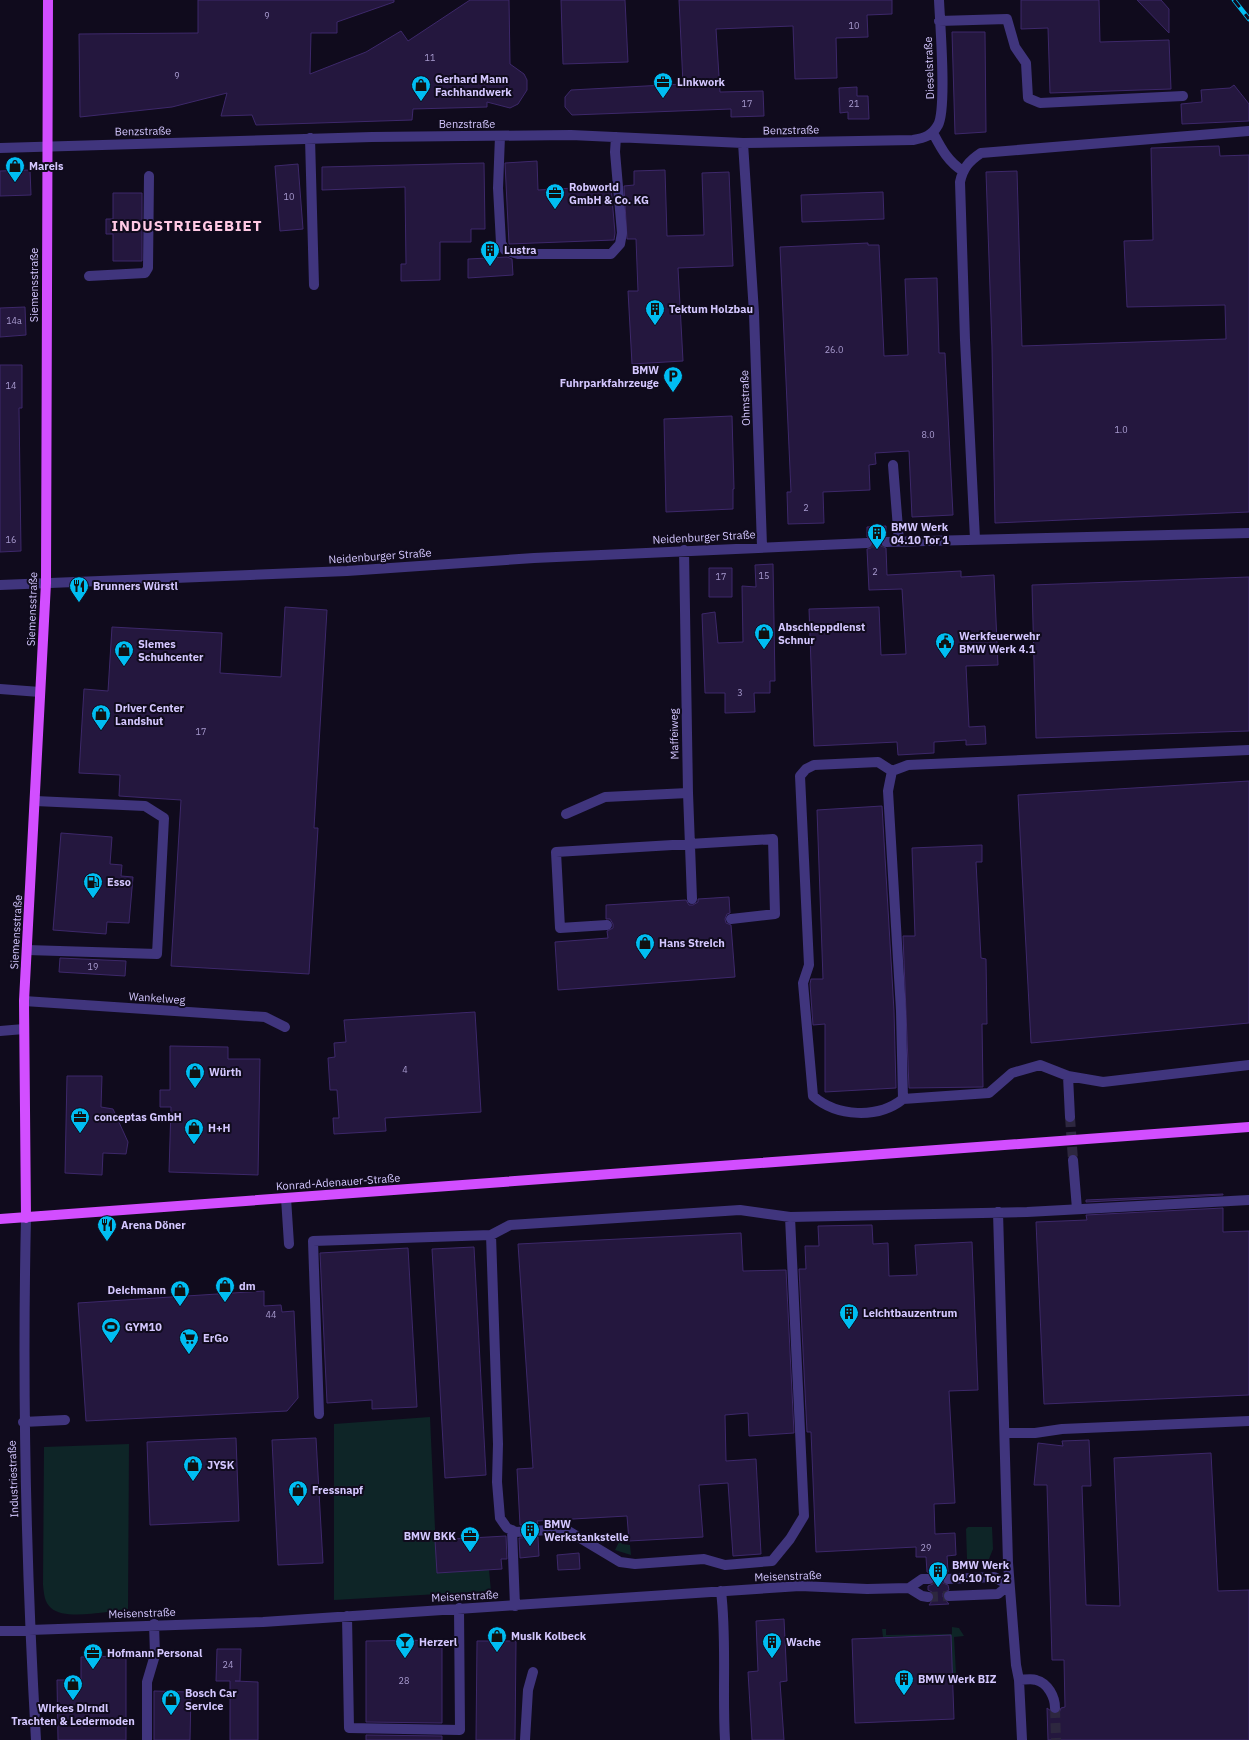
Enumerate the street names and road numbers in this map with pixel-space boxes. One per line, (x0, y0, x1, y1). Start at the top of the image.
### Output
street label: Dieselstraße (921, 36, 937, 100)
street label: Benzstraße (439, 117, 495, 131)
street label: Benzstraße (763, 123, 819, 137)
street label: Benzstraße (115, 124, 171, 138)
street label: Siemensstraße (27, 248, 41, 322)
street label: Ohmstraße (737, 370, 753, 426)
street label: Neidenburger Straße (652, 527, 756, 547)
street label: Neidenburger Straße (328, 545, 432, 567)
street label: Siemensstraße (24, 572, 40, 646)
street label: Maffeiweg (667, 708, 681, 760)
street label: Siemensstraße (7, 894, 25, 970)
street label: Wankelweg (128, 989, 186, 1007)
street label: Konrad-Adenauer-Straße (275, 1171, 401, 1193)
street label: Industriestraße (5, 1440, 21, 1518)
street label: Meisenstraße (754, 1568, 822, 1584)
street label: Meisenstraße (431, 1587, 499, 1605)
street label: Meisenstraße (108, 1605, 176, 1621)

